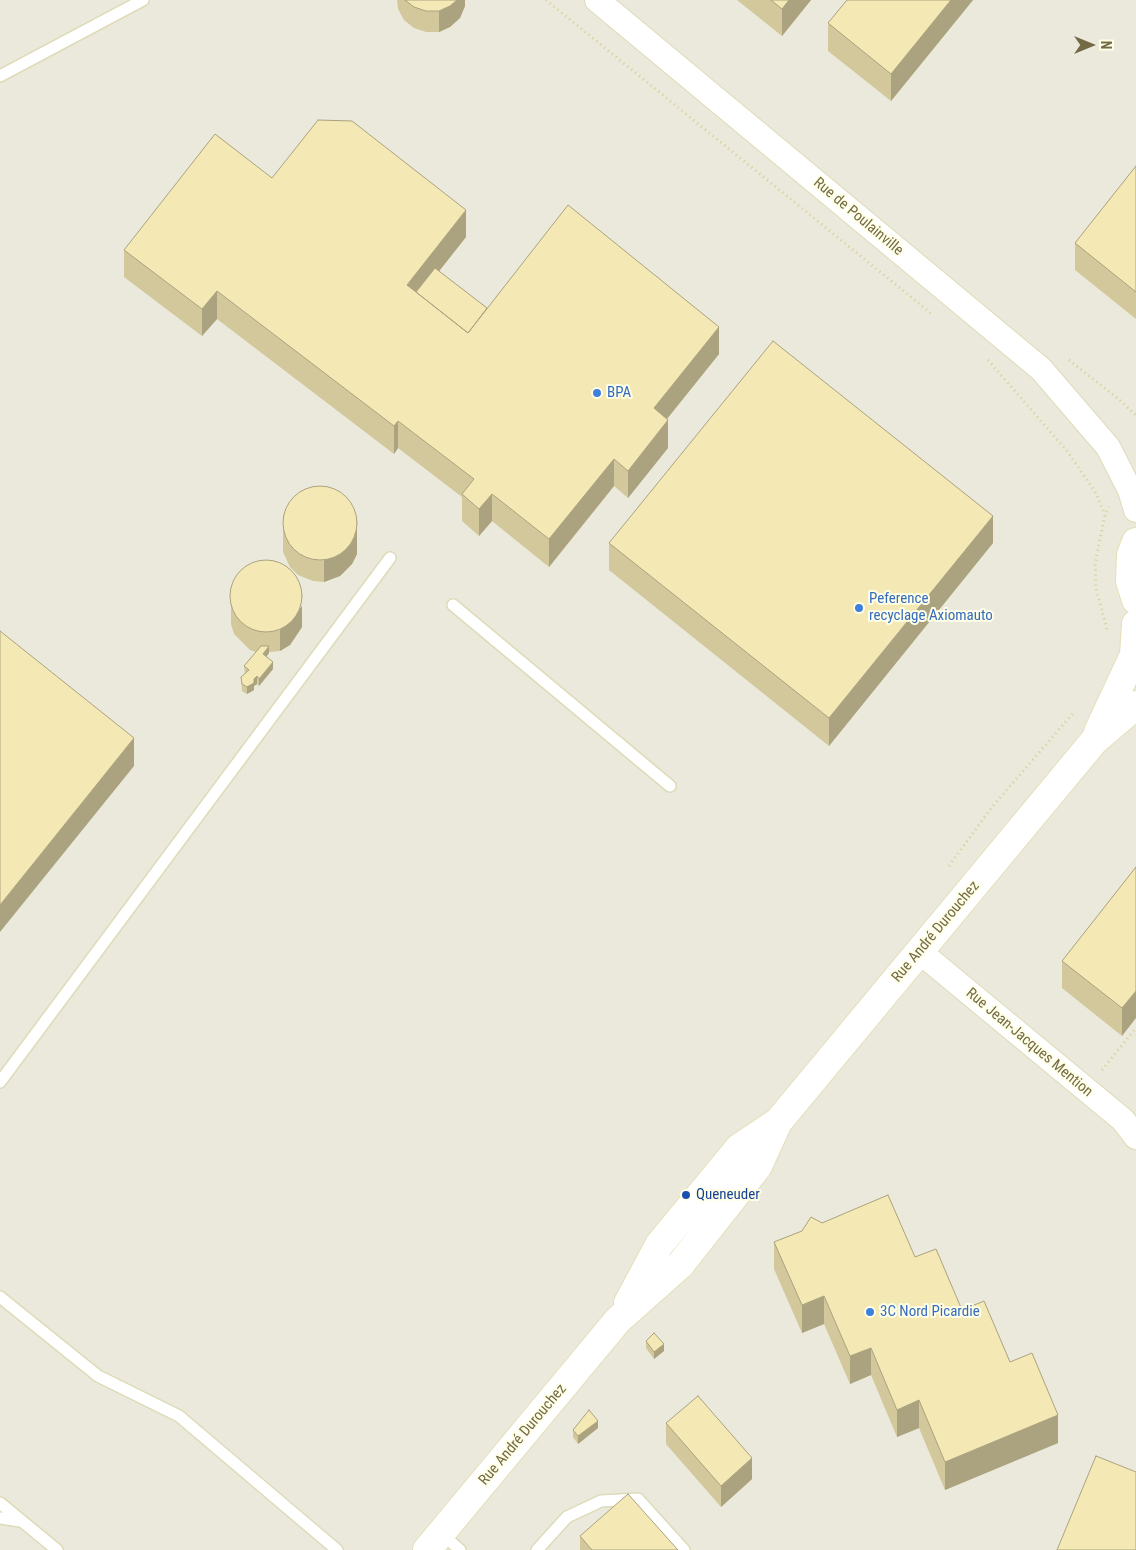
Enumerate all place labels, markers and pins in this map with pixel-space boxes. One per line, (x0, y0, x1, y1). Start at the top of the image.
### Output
place label: BPA (607, 384, 631, 402)
marker: BPA (591, 387, 603, 399)
place label: Peference recyclage Axiomauto (869, 590, 993, 625)
marker: Peference recyclage Axiomauto (853, 602, 865, 614)
place label: Queneuder (696, 1186, 760, 1204)
marker: Queneuder (680, 1189, 692, 1201)
place label: 3C Nord Picardie (880, 1303, 980, 1321)
marker: 3C Nord Picardie (864, 1306, 876, 1318)

